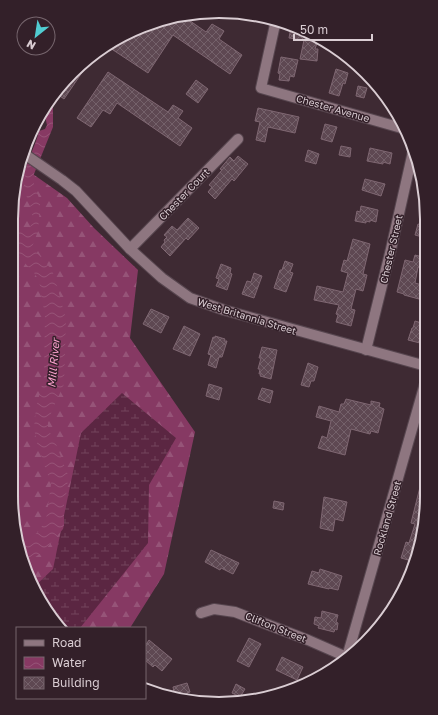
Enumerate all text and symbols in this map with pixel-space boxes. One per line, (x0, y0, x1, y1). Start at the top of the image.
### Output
north arrow (16, 16, 56, 56)
scale bar (294, 16, 372, 42)
text: 50 m (300, 22, 328, 37)
text: N (24, 37, 38, 53)
street label: Chester Avenue (295, 92, 371, 124)
street label: Chester Court (156, 166, 212, 222)
street label: Chester Street (377, 214, 405, 284)
street label: West Britannia Street (196, 295, 298, 337)
water label: Mill River (44, 336, 62, 388)
street label: Rockland Street (371, 479, 403, 557)
street label: Clifton Street (244, 609, 308, 645)
legend (16, 627, 146, 699)
text: Road (52, 635, 81, 650)
text: Water (52, 655, 86, 670)
text: Building (52, 675, 100, 690)

